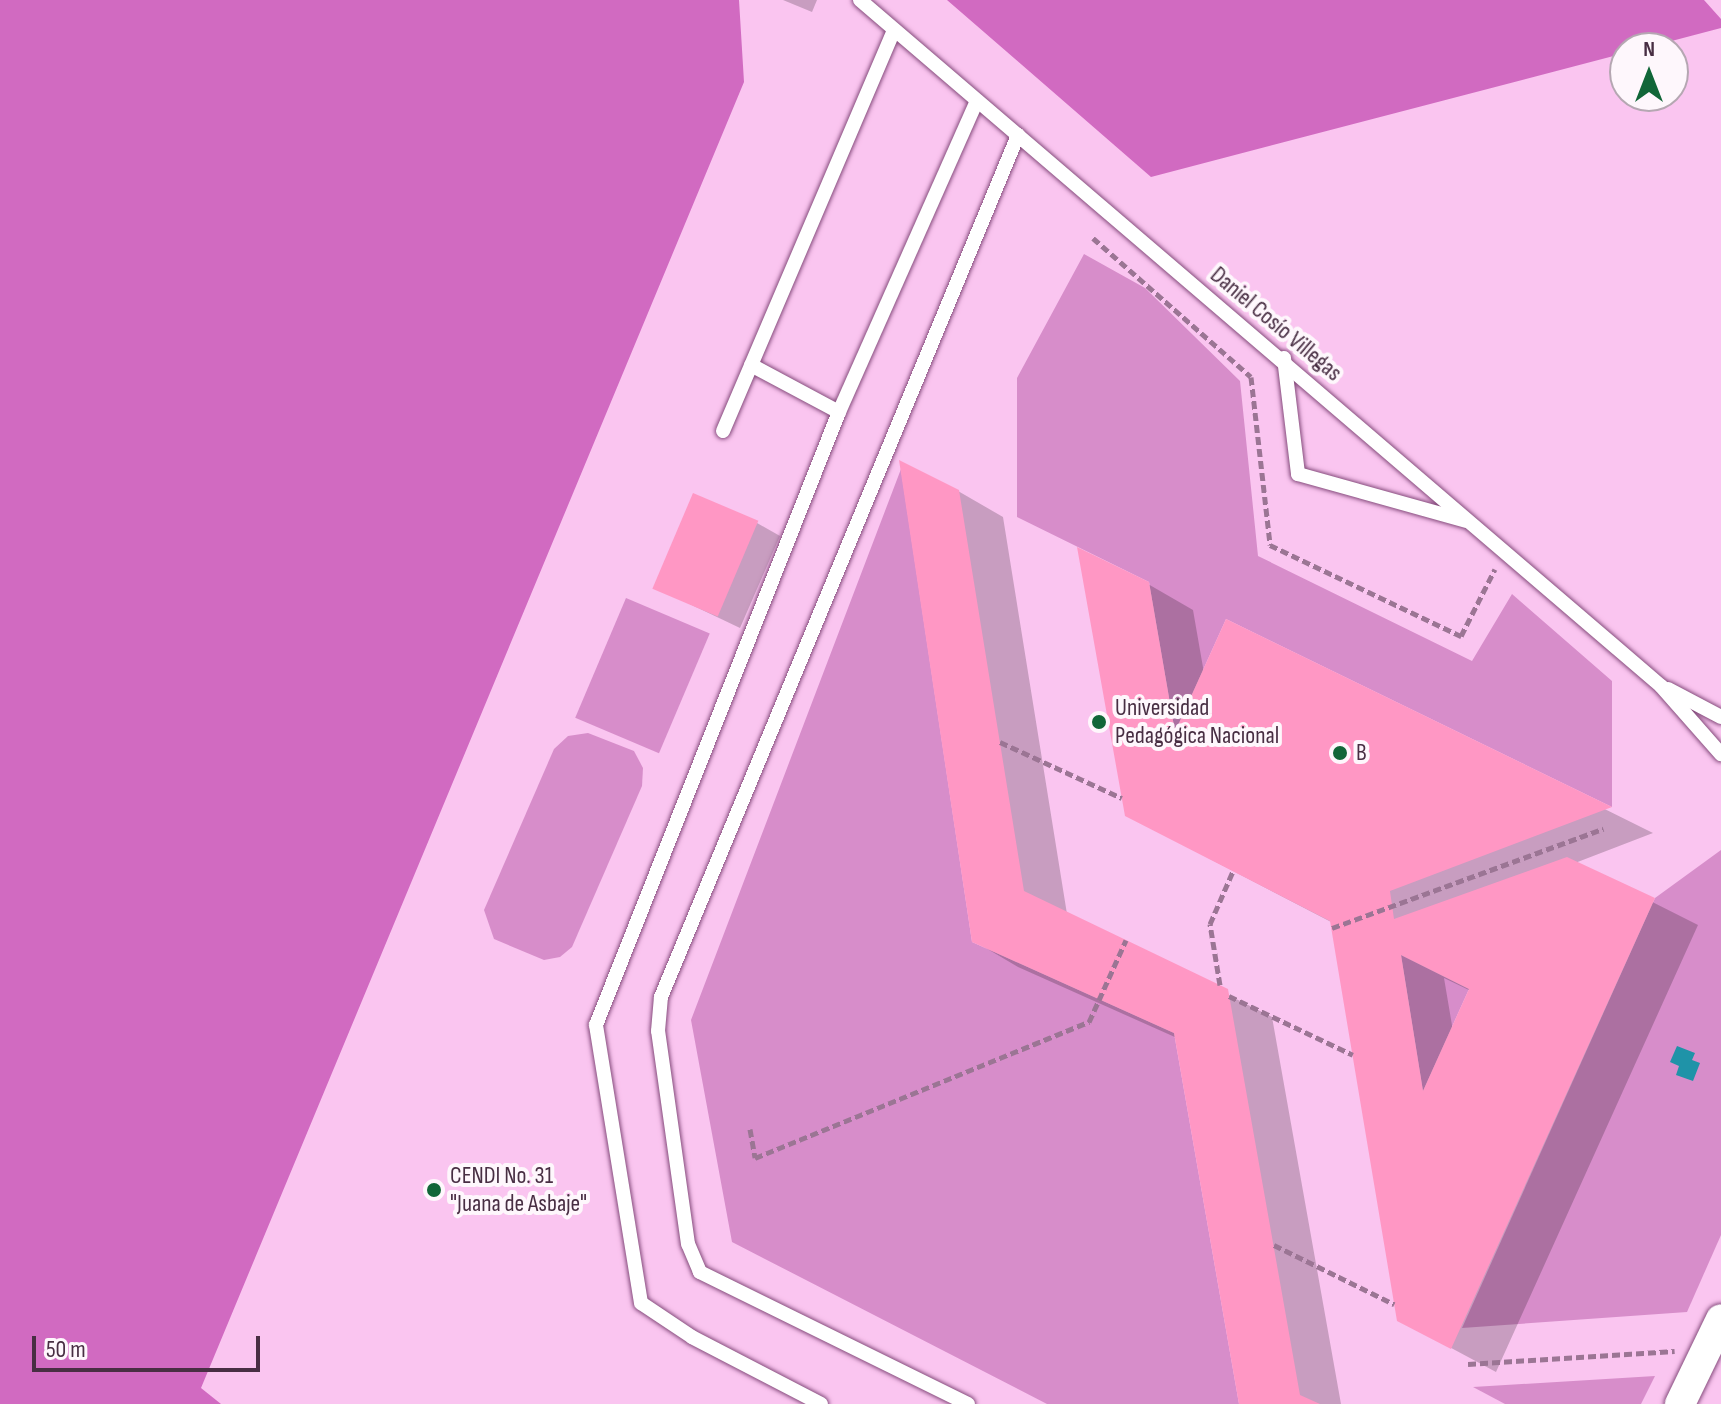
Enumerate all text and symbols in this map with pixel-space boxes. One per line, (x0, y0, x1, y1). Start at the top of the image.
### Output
north arrow (1609, 32, 1689, 112)
text: N (1643, 36, 1655, 63)
street label: Daniel Cosío Villegas (1204, 261, 1348, 387)
place label: Universidad Pedagógica Nacional (1115, 694, 1279, 750)
marker: Universidad Pedagógica Nacional (1090, 713, 1108, 731)
place label: B (1356, 739, 1367, 767)
marker: B (1331, 744, 1349, 762)
place label: CENDI No. 31 "Juana de Asbaje" (450, 1162, 587, 1218)
marker: CENDI No. 31 "Juana de Asbaje" (425, 1181, 443, 1199)
scale bar (36, 1320, 264, 1370)
text: 50 m (46, 1335, 86, 1364)

